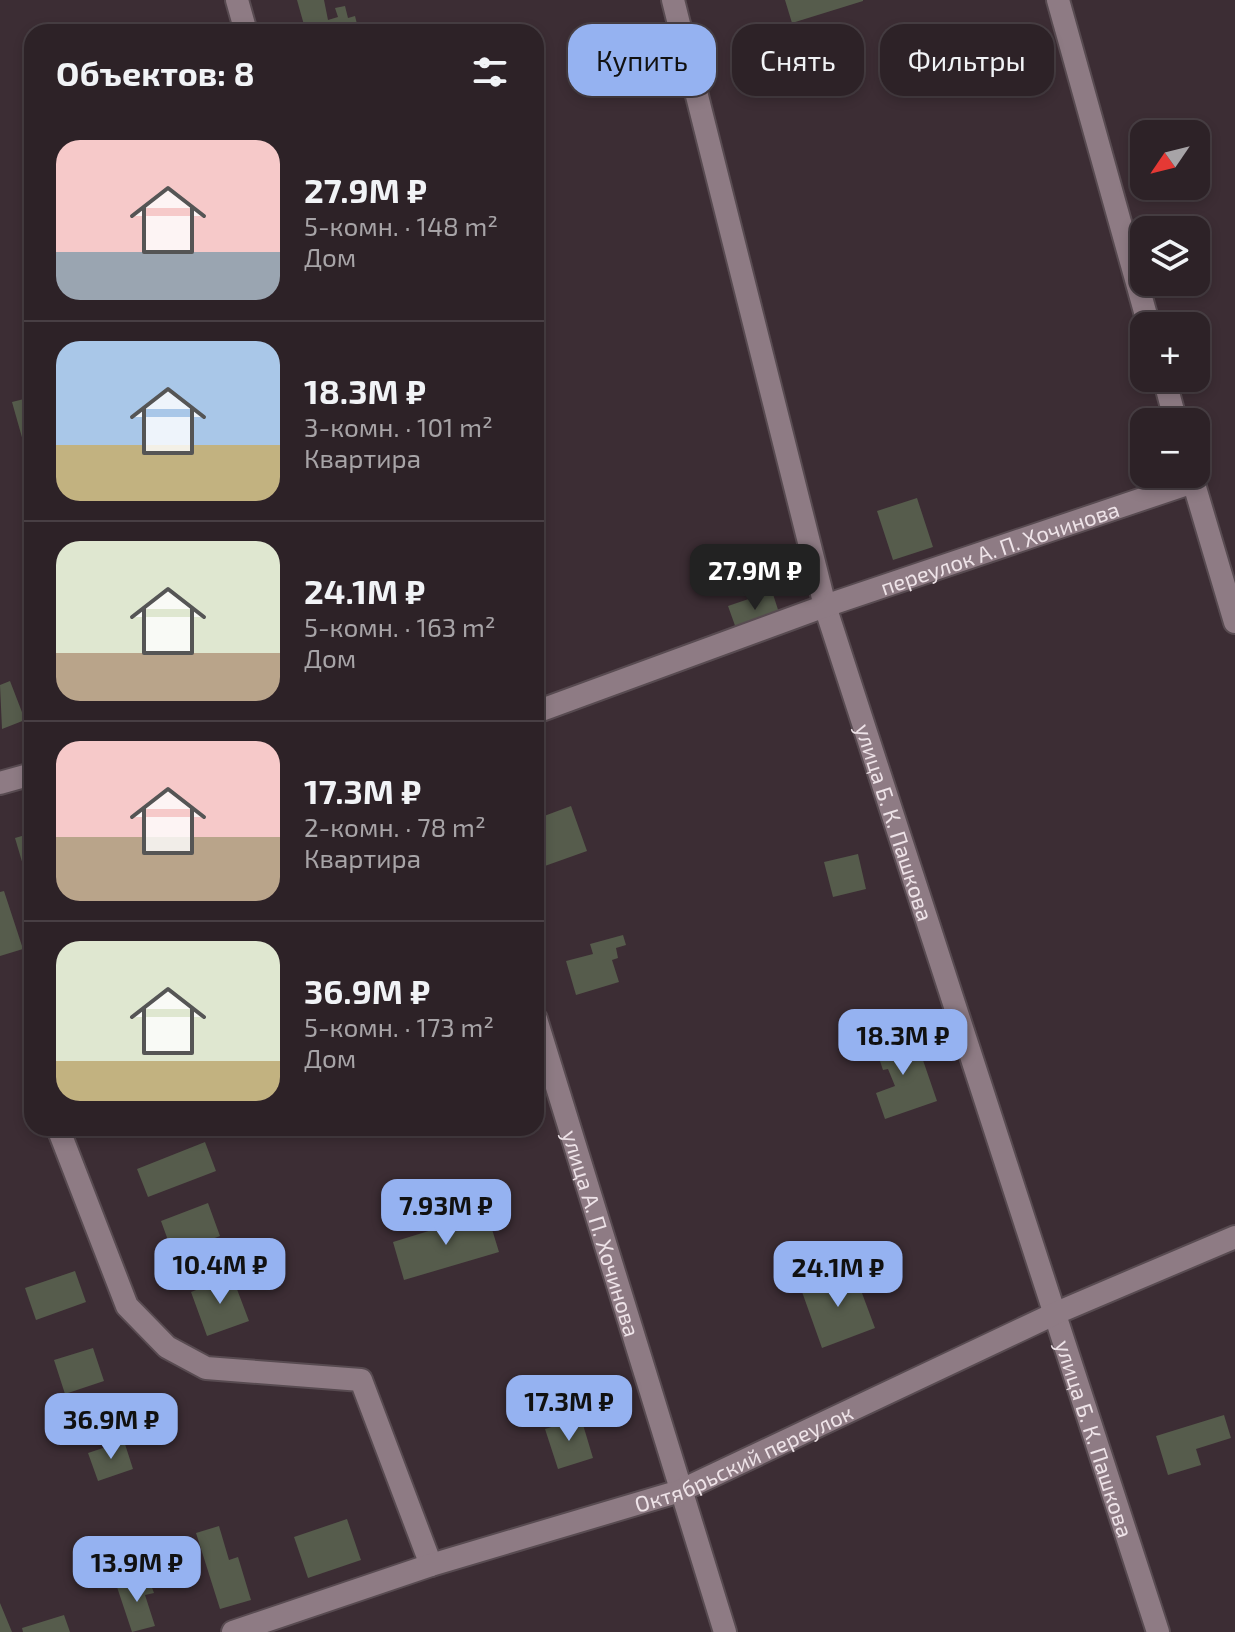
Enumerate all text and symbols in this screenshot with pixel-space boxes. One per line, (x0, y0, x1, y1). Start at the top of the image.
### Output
chip: Купить (568, 24, 716, 96)
chip: Снять (732, 24, 864, 96)
chip: Фильтры (880, 24, 1054, 96)
icon: filters (468, 50, 512, 94)
text: Объектов: 8 (56, 52, 255, 93)
north arrow (1130, 120, 1210, 200)
map controls (1130, 120, 1210, 488)
text: 27.9M ₽ (304, 169, 427, 210)
icon: home (120, 172, 216, 268)
text: 5-комн. · 148 m² (304, 210, 498, 241)
button: layers (1130, 216, 1210, 296)
text: Дом (304, 241, 356, 272)
button: + (1130, 312, 1210, 392)
text: 18.3M ₽ (304, 370, 426, 411)
icon: home (120, 373, 216, 469)
button: − (1130, 408, 1210, 488)
text: 3-комн. · 101 m² (304, 411, 493, 442)
text: Квартира (304, 442, 421, 473)
street label: переулок А. П. Хочинова (877, 495, 1122, 599)
pin: 27.9M ₽ (681, 544, 829, 612)
text: 27.9M ₽ (708, 554, 802, 585)
text: 24.1M ₽ (304, 570, 425, 611)
icon: home (120, 573, 216, 669)
text: 5-комн. · 163 m² (304, 611, 496, 642)
text: Дом (304, 642, 356, 673)
street label: улица Б. К. Пашкова (850, 720, 939, 924)
text: 17.3M ₽ (304, 770, 421, 811)
icon: home (120, 773, 216, 869)
text: 2-комн. · 78 m² (304, 811, 486, 842)
text: Квартира (304, 842, 421, 873)
text: 36.9M ₽ (304, 970, 430, 1011)
icon: home (120, 973, 216, 1069)
pin: 18.3M ₽ (829, 1009, 977, 1077)
text: 5-комн. · 173 m² (304, 1011, 494, 1042)
text: 18.3M ₽ (856, 1019, 950, 1050)
text: Дом (304, 1042, 356, 1073)
street label: улица А. П. Хочинова (557, 1127, 646, 1340)
pin: 7.93M ₽ (372, 1179, 520, 1247)
text: 7.93M ₽ (399, 1189, 493, 1220)
pin: 10.4M ₽ (146, 1238, 294, 1306)
pin: 24.1M ₽ (764, 1241, 912, 1309)
text: 10.4M ₽ (172, 1248, 268, 1279)
text: 24.1M ₽ (792, 1251, 884, 1282)
street label: улица Б. К. Пашкова (1050, 1337, 1139, 1540)
pin: 17.3M ₽ (495, 1375, 643, 1443)
text: 17.3M ₽ (524, 1385, 614, 1416)
pin: 36.9M ₽ (37, 1393, 185, 1461)
street label: Октябрьский переулок (631, 1398, 857, 1517)
text: 36.9M ₽ (63, 1403, 159, 1434)
pin: 13.9M ₽ (63, 1536, 211, 1604)
text: 13.9M ₽ (91, 1546, 183, 1577)

